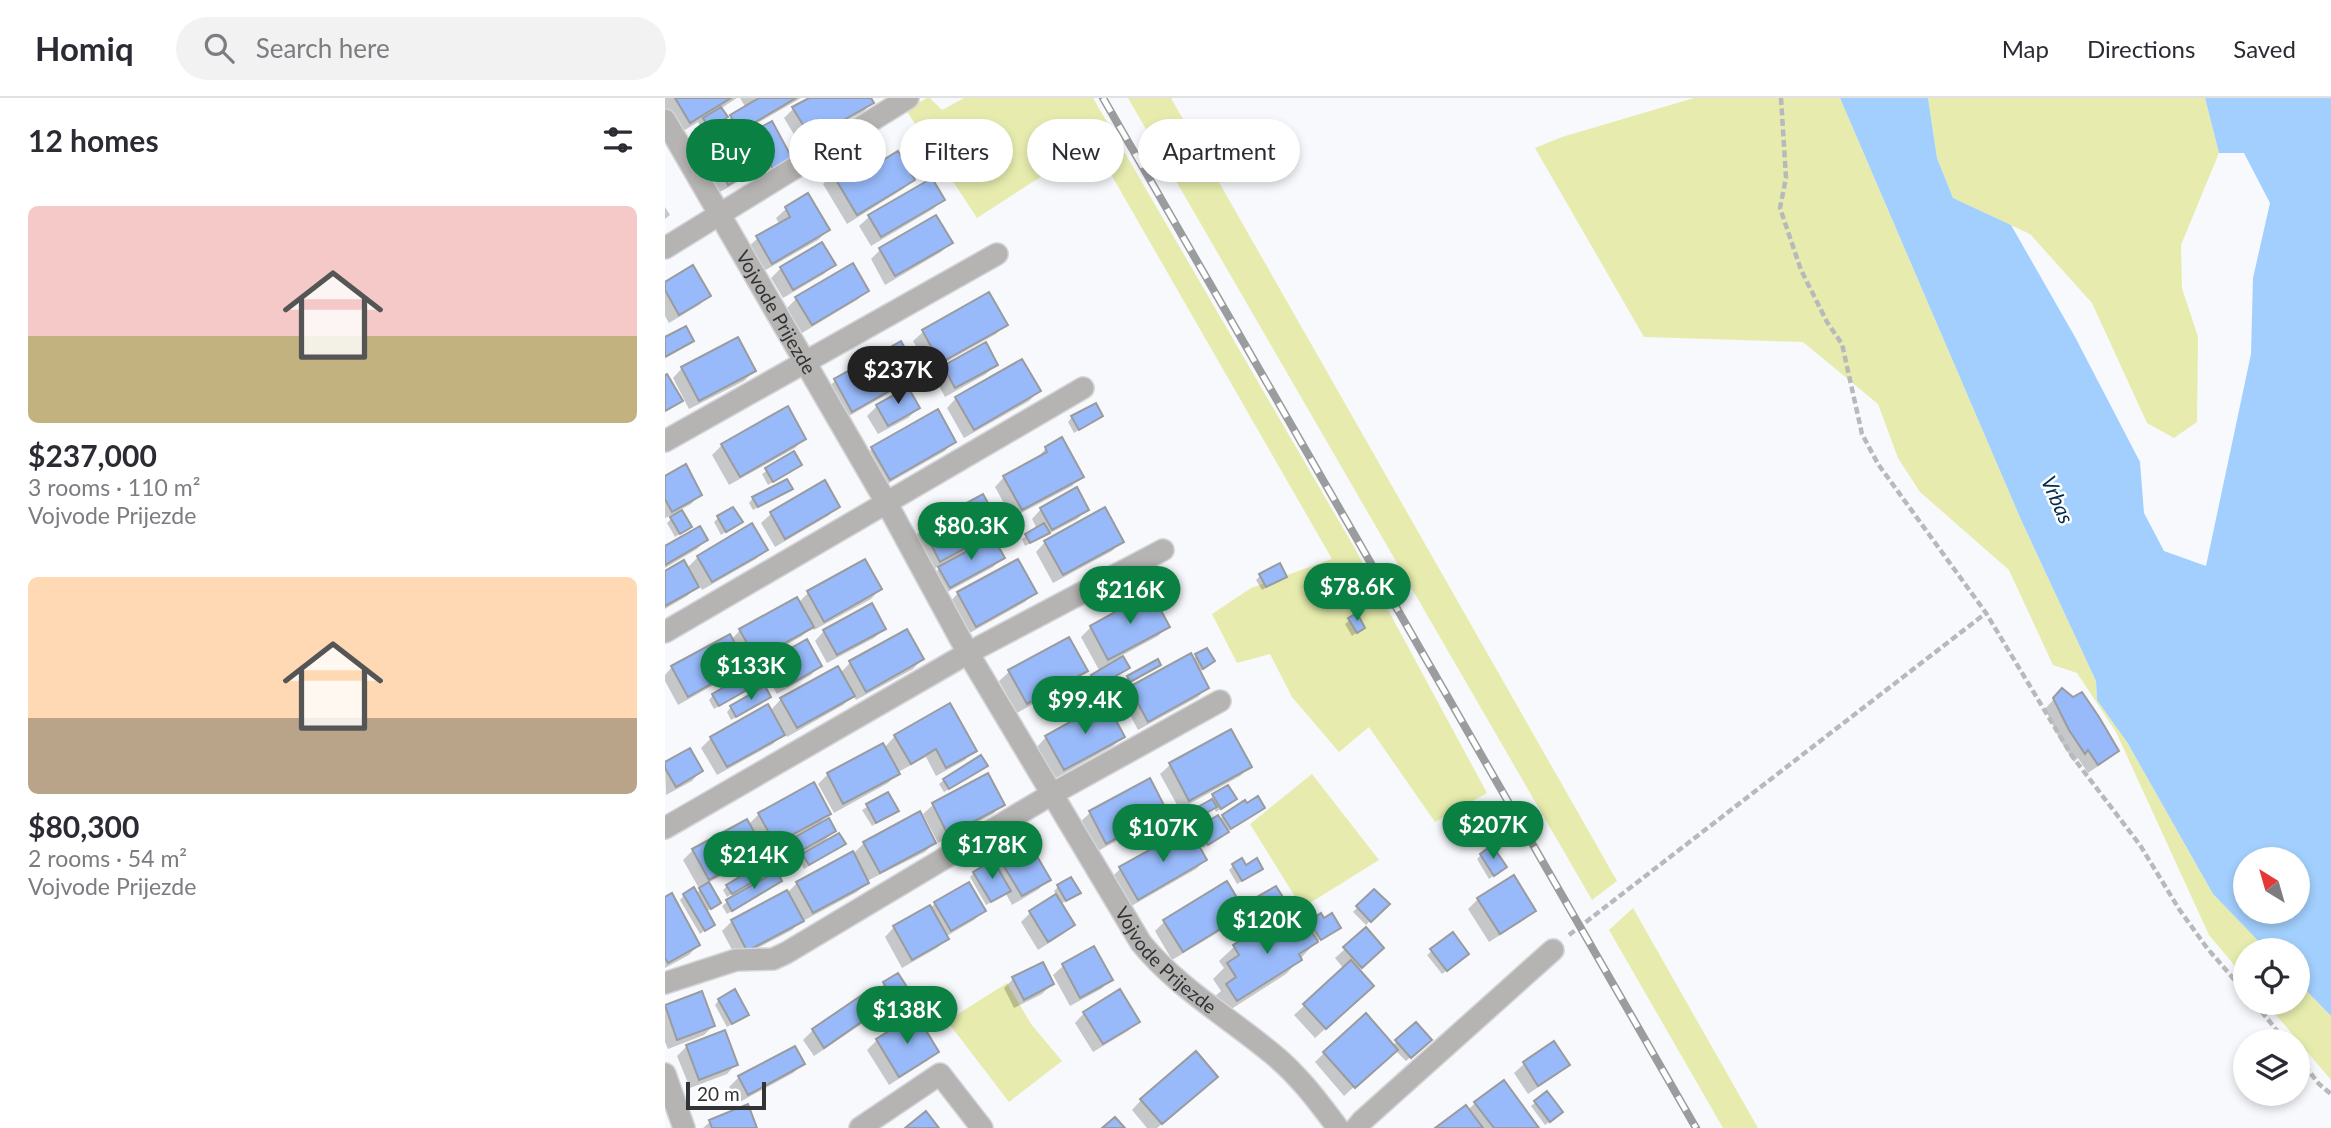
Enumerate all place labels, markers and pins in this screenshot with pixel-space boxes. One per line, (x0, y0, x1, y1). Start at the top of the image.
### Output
pin: $237K (849, 346, 947, 406)
pin: $80.3K (914, 503, 1028, 562)
pin: $78.6K (1300, 564, 1414, 623)
pin: $216K (1081, 566, 1179, 626)
pin: $133K (702, 642, 800, 702)
pin: $99.4K (1028, 676, 1142, 736)
pin: $207K (1444, 802, 1542, 861)
pin: $107K (1114, 804, 1212, 864)
pin: $178K (943, 822, 1041, 881)
pin: $214K (705, 832, 803, 891)
pin: $120K (1218, 896, 1316, 956)
pin: $138K (858, 986, 956, 1046)

